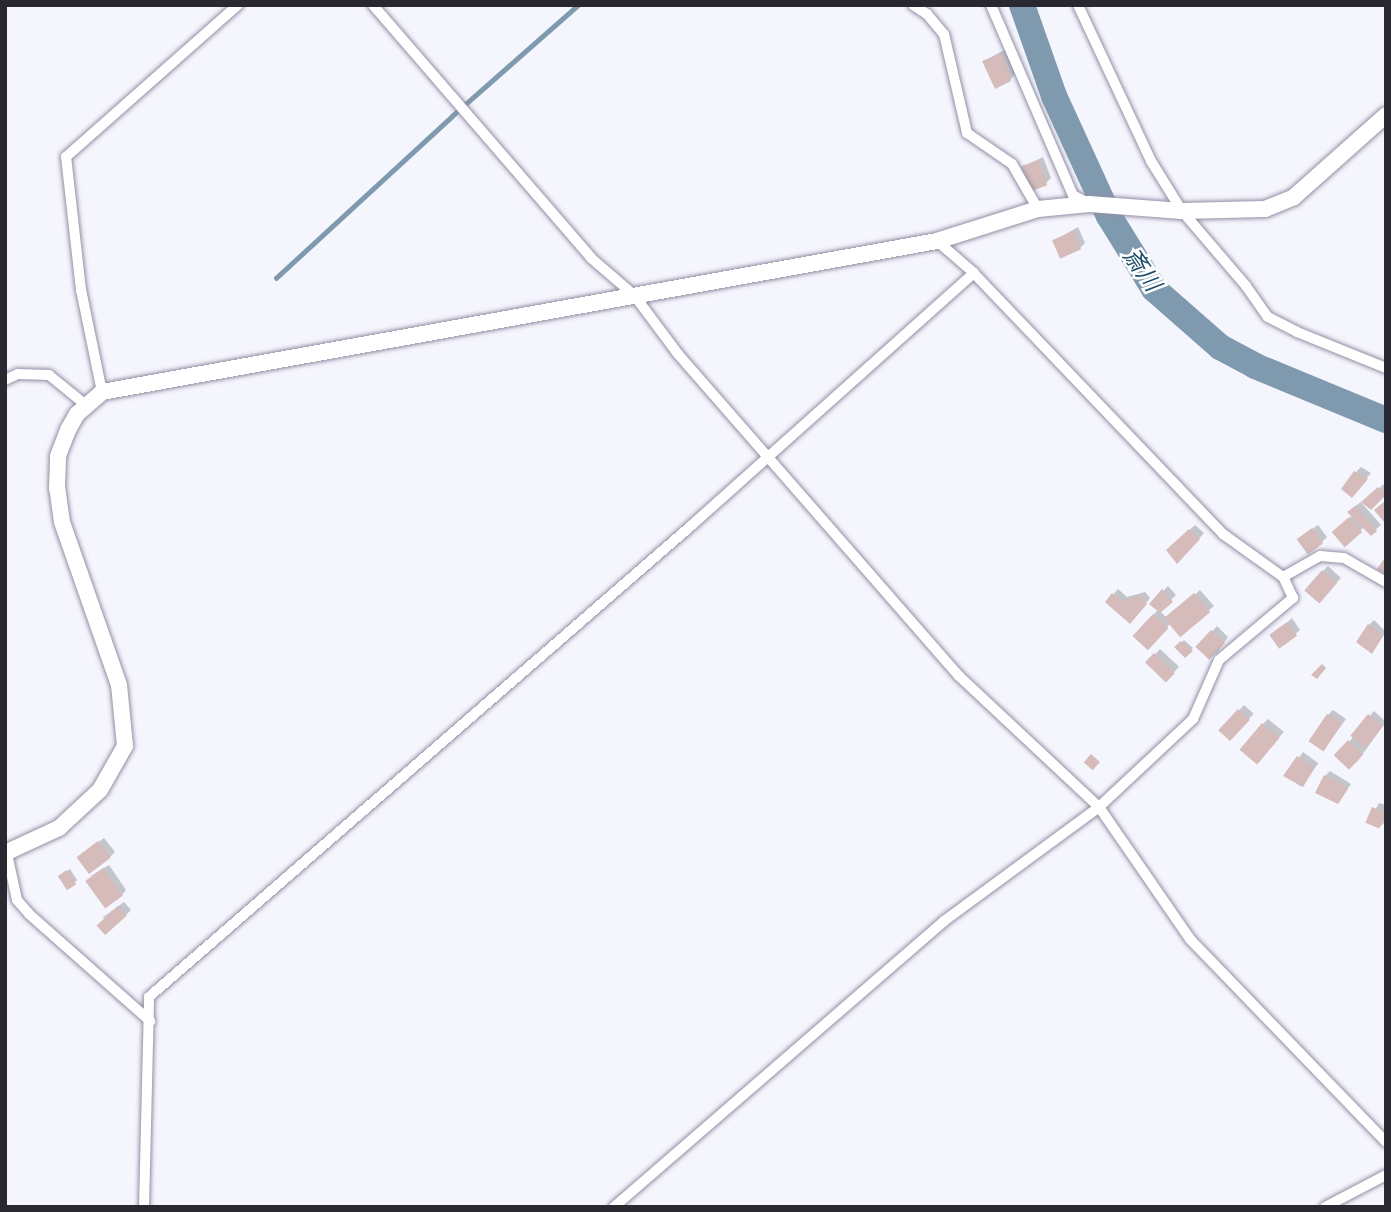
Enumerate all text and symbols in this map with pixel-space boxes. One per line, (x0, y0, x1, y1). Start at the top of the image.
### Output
water label: 斎川 (1119, 242, 1167, 296)

